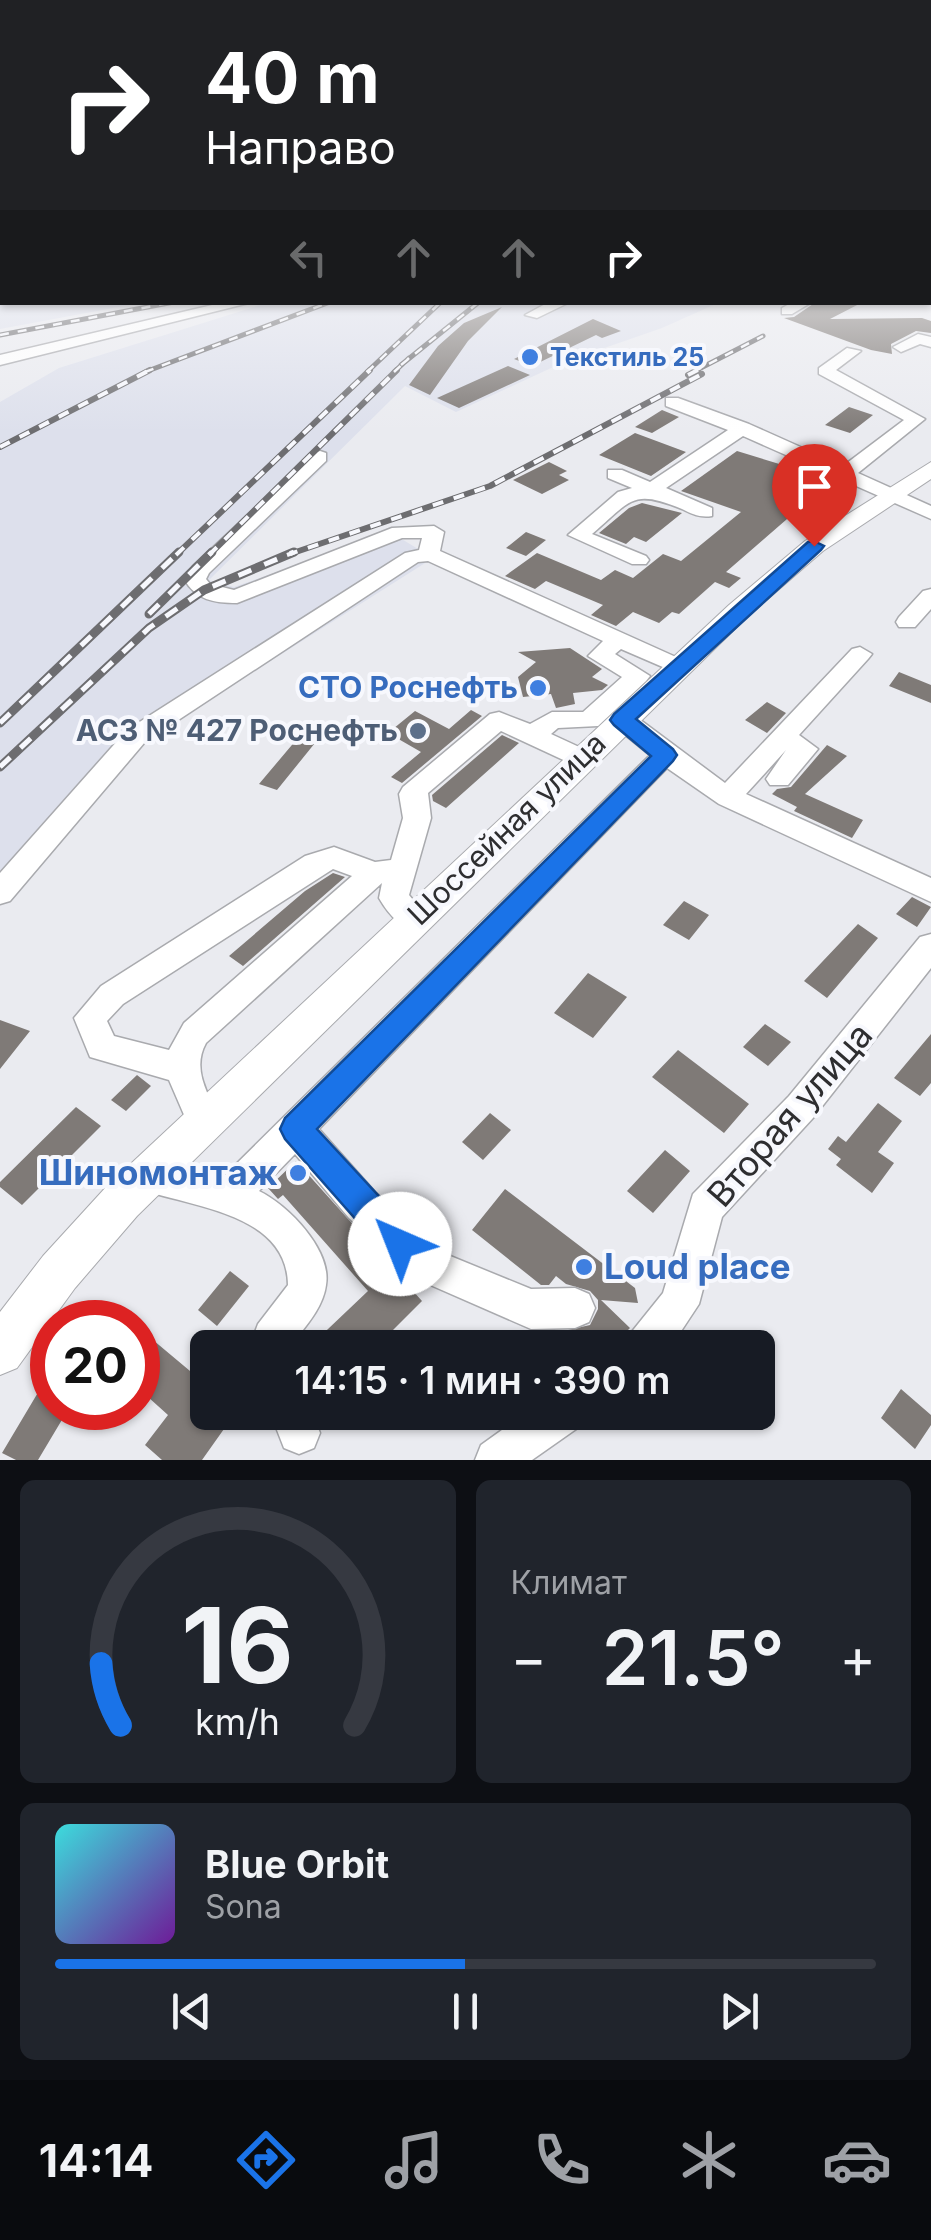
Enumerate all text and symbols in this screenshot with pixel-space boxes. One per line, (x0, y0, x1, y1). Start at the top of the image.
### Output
text: 40 m (205, 35, 380, 120)
icon: right (40, 40, 170, 170)
text: Направо (205, 120, 396, 175)
icon: left (281, 230, 336, 285)
icon: ahead (386, 230, 441, 285)
icon: ahead (491, 230, 546, 285)
icon: right (596, 230, 651, 285)
place label: Текстиль 25 (550, 342, 704, 372)
marker: Текстиль 25 (519, 346, 541, 368)
pin (772, 444, 857, 547)
icon: arrive (787, 459, 842, 514)
place label: СТО Роснефть (298, 669, 518, 705)
marker: СТО Роснефть (527, 677, 549, 699)
place label: АСЗ № 427 Роснефть (76, 712, 398, 748)
marker: АСЗ № 427 Роснефть (407, 720, 429, 742)
street label: Шоссейная улица (400, 725, 613, 932)
street label: Вторая улица (698, 1014, 880, 1215)
place label: Шиномонтаж (39, 1151, 278, 1193)
marker: Шиномонтаж (287, 1162, 309, 1184)
position arrow (348, 1192, 452, 1296)
place label: Loud place (604, 1245, 791, 1287)
marker: Loud place (573, 1256, 595, 1278)
speed limit sign: 20 (30, 1300, 160, 1430)
text: 14:15 · 1 мин · 390 m (295, 1357, 670, 1403)
text: Климат (511, 1563, 627, 1602)
text: 16 (182, 1582, 294, 1708)
text: 21.5° (602, 1612, 785, 1703)
text: − (511, 1625, 547, 1691)
text: + (840, 1625, 876, 1691)
text: km/h (195, 1700, 280, 1744)
text: Blue Orbit (205, 1841, 389, 1887)
text: Sona (205, 1887, 282, 1926)
icon: previous (164, 1984, 219, 2039)
icon: pause (438, 1984, 493, 2039)
icon: next (712, 1984, 767, 2039)
icon: directions (231, 2125, 301, 2195)
icon: music (379, 2125, 449, 2195)
icon: phone (527, 2125, 597, 2195)
icon: climate (674, 2125, 744, 2195)
icon: car (822, 2125, 892, 2195)
text: 14:14 (39, 2133, 154, 2188)

